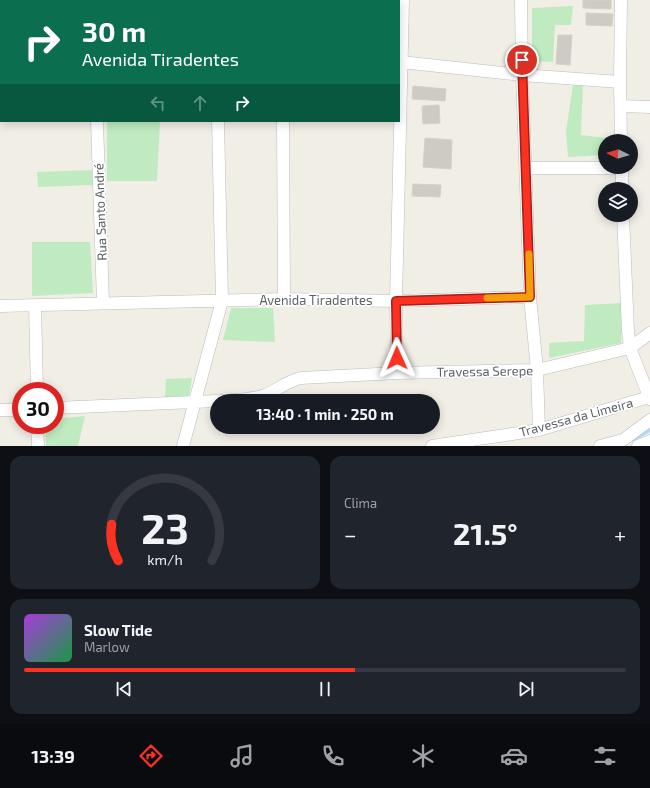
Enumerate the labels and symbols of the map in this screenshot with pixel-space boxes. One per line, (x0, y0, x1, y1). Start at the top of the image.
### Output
pin (505, 43, 539, 77)
north arrow (598, 134, 638, 174)
street label: Rua Santo André (90, 163, 110, 261)
street label: Avenida Tiradentes (259, 292, 373, 308)
position arrow (376, 337, 418, 379)
street label: Travessa Serepe (437, 362, 533, 380)
speed limit sign: 30 (12, 382, 64, 434)
street label: Travessa da Limeira (517, 394, 635, 440)

